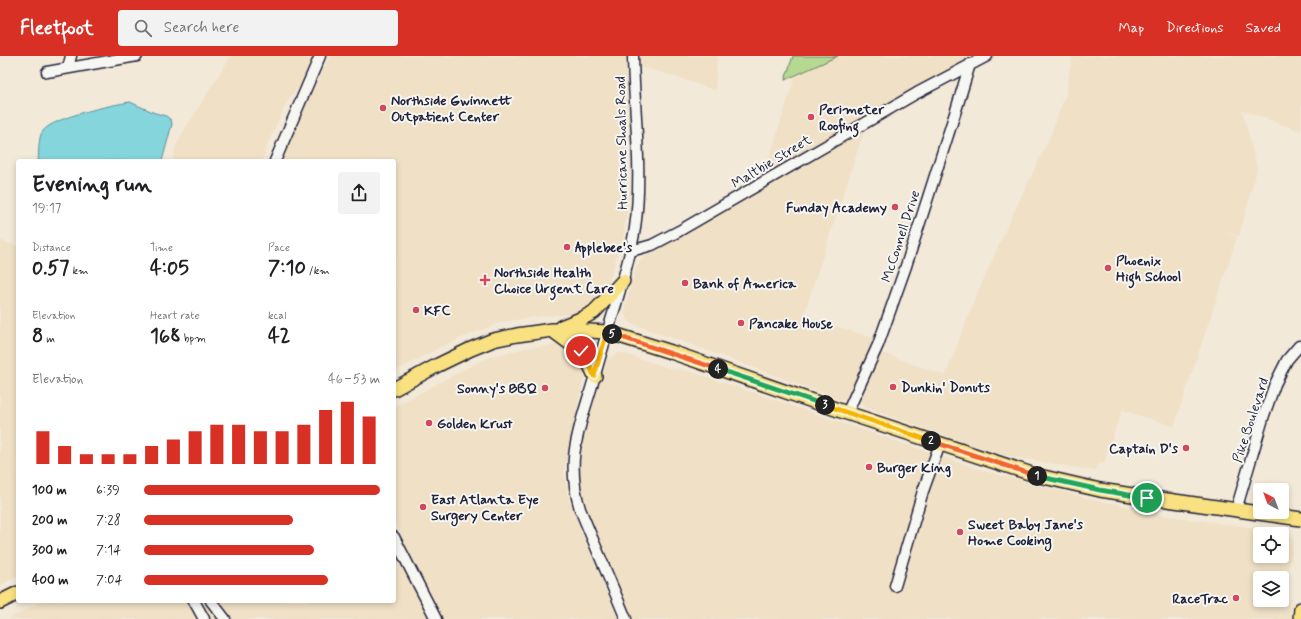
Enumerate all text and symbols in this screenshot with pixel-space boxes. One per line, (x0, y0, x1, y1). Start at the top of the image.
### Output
search box (118, 10, 398, 46)
text: Fleetfoot (20, 16, 94, 41)
icon: search (132, 17, 154, 39)
text: Search here (164, 18, 239, 38)
text: Map (1118, 19, 1144, 37)
text: Directions (1166, 19, 1224, 37)
text: Saved (1246, 19, 1281, 37)
street label: Hurricane Shoals Road (612, 76, 632, 210)
place label: Northside Gwinnett Outpatient Center (391, 92, 513, 126)
place label: Perimeter Roofing (819, 101, 885, 138)
marker: Northside Gwinnett Outpatient Center (378, 103, 388, 113)
marker: Perimeter Roofing (806, 112, 816, 122)
street label: Maltbie Street (728, 131, 815, 193)
text: Evening run (32, 171, 152, 199)
button: share (338, 172, 380, 214)
street label: McConnell Drive (878, 188, 924, 285)
place label: Funday Academy (786, 199, 887, 217)
text: 19:17 (32, 200, 61, 217)
marker: Funday Academy (890, 202, 900, 212)
place label: Applebee's (575, 239, 633, 259)
text: Distance (32, 241, 71, 255)
text: Time (150, 241, 173, 255)
text: Pace (268, 241, 290, 255)
marker: Applebee's (562, 242, 572, 252)
place label: Phoenix High School (1116, 252, 1181, 289)
text: 0.57 (32, 255, 69, 282)
text: 4:05 (150, 255, 189, 282)
text: 7:10 (268, 255, 306, 282)
marker: Phoenix High School (1103, 263, 1113, 273)
text: km (69, 264, 88, 278)
text: /km (306, 264, 330, 278)
place label: Northside Health Choice Urgent Care (494, 264, 614, 301)
marker: Northside Health Choice Urgent Care (479, 274, 491, 286)
place label: Bank of America (693, 275, 797, 293)
marker: Bank of America (680, 278, 690, 288)
place label: KFC (424, 302, 450, 320)
marker: KFC (411, 305, 421, 315)
text: Elevation (32, 309, 75, 323)
text: Heart rate (150, 309, 199, 323)
text: kcal (268, 309, 286, 323)
place label: Pancake House (749, 315, 833, 333)
marker: Pancake House (736, 318, 746, 328)
text: 8 (32, 323, 43, 350)
text: 168 (150, 323, 181, 350)
text: 42 (268, 323, 290, 350)
pin: 5 (602, 324, 622, 344)
text: 5 (609, 327, 615, 341)
text: m (43, 332, 55, 346)
text: bpm (181, 332, 206, 346)
pin (564, 334, 598, 368)
icon: check (570, 340, 592, 362)
pin: 4 (708, 359, 728, 379)
text: 4 (715, 362, 721, 376)
text: Elevation (32, 371, 83, 388)
text: 46–53 m (328, 371, 380, 388)
street label: Pike Boulevard (1229, 375, 1273, 465)
place label: Dunkin' Donuts (901, 379, 991, 397)
place label: Sonny's BBQ (457, 380, 537, 398)
marker: Dunkin' Donuts (888, 382, 898, 392)
marker: Sonny's BBQ (540, 383, 550, 393)
pin: 3 (815, 395, 835, 415)
text: 3 (823, 398, 827, 412)
place label: Golden Krust (437, 415, 513, 433)
marker: Golden Krust (424, 418, 434, 428)
pin: 2 (921, 431, 941, 451)
text: 2 (928, 434, 934, 448)
place label: Captain D's (1109, 440, 1179, 458)
marker: Captain D's (1181, 443, 1191, 453)
place label: Burger King (877, 459, 951, 479)
marker: Burger King (864, 462, 874, 472)
pin: 1 (1027, 466, 1047, 486)
text: 1 (1035, 469, 1039, 483)
pin (1130, 481, 1164, 515)
text: 100 m (32, 482, 67, 499)
text: 6:39 (96, 482, 120, 499)
north arrow (1253, 483, 1289, 519)
map controls (1253, 483, 1289, 607)
icon: arrive (1136, 487, 1158, 509)
place label: East Atlanta Eye Surgery Center (431, 491, 539, 527)
marker: East Atlanta Eye Surgery Center (418, 502, 428, 512)
text: 200 m (32, 512, 67, 529)
text: 7:28 (96, 512, 121, 529)
place label: Sweet Baby Jane's Home Cooking (968, 516, 1084, 552)
marker: Sweet Baby Jane's Home Cooking (955, 527, 965, 537)
button: locate (1253, 527, 1289, 563)
text: 300 m (32, 542, 67, 559)
text: 7:14 (96, 542, 121, 559)
button: layers (1253, 571, 1289, 607)
text: 400 m (32, 572, 69, 589)
text: 7:04 (96, 572, 123, 589)
place label: RaceTrac (1172, 590, 1229, 608)
marker: RaceTrac (1231, 593, 1241, 603)

